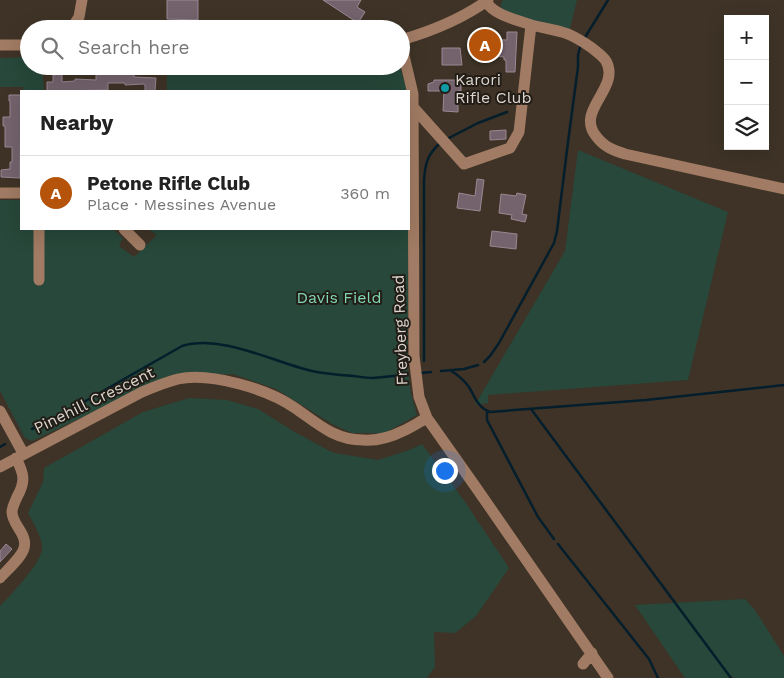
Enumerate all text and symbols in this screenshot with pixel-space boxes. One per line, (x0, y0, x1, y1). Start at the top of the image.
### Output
map controls (724, 15, 769, 150)
button: + (724, 15, 769, 60)
search box (20, 20, 410, 75)
pin: A (469, 26, 501, 64)
icon: search (38, 34, 66, 62)
text: Search here (78, 36, 189, 59)
button: − (724, 60, 769, 105)
place label: Karori Rifle Club (455, 70, 531, 107)
marker: Karori Rifle Club (439, 82, 451, 94)
button: layers (724, 105, 769, 150)
text: Nearby (40, 110, 113, 135)
text: Petone Rifle Club (87, 172, 250, 195)
text: A (51, 184, 61, 203)
text: 360 m (340, 184, 390, 203)
text: Place · Messines Avenue (87, 195, 276, 214)
street label: Freyberg Road (389, 274, 411, 386)
park label: Davis Field (297, 288, 381, 307)
street label: Pinehill Crescent (31, 362, 158, 437)
your location (432, 458, 458, 484)

